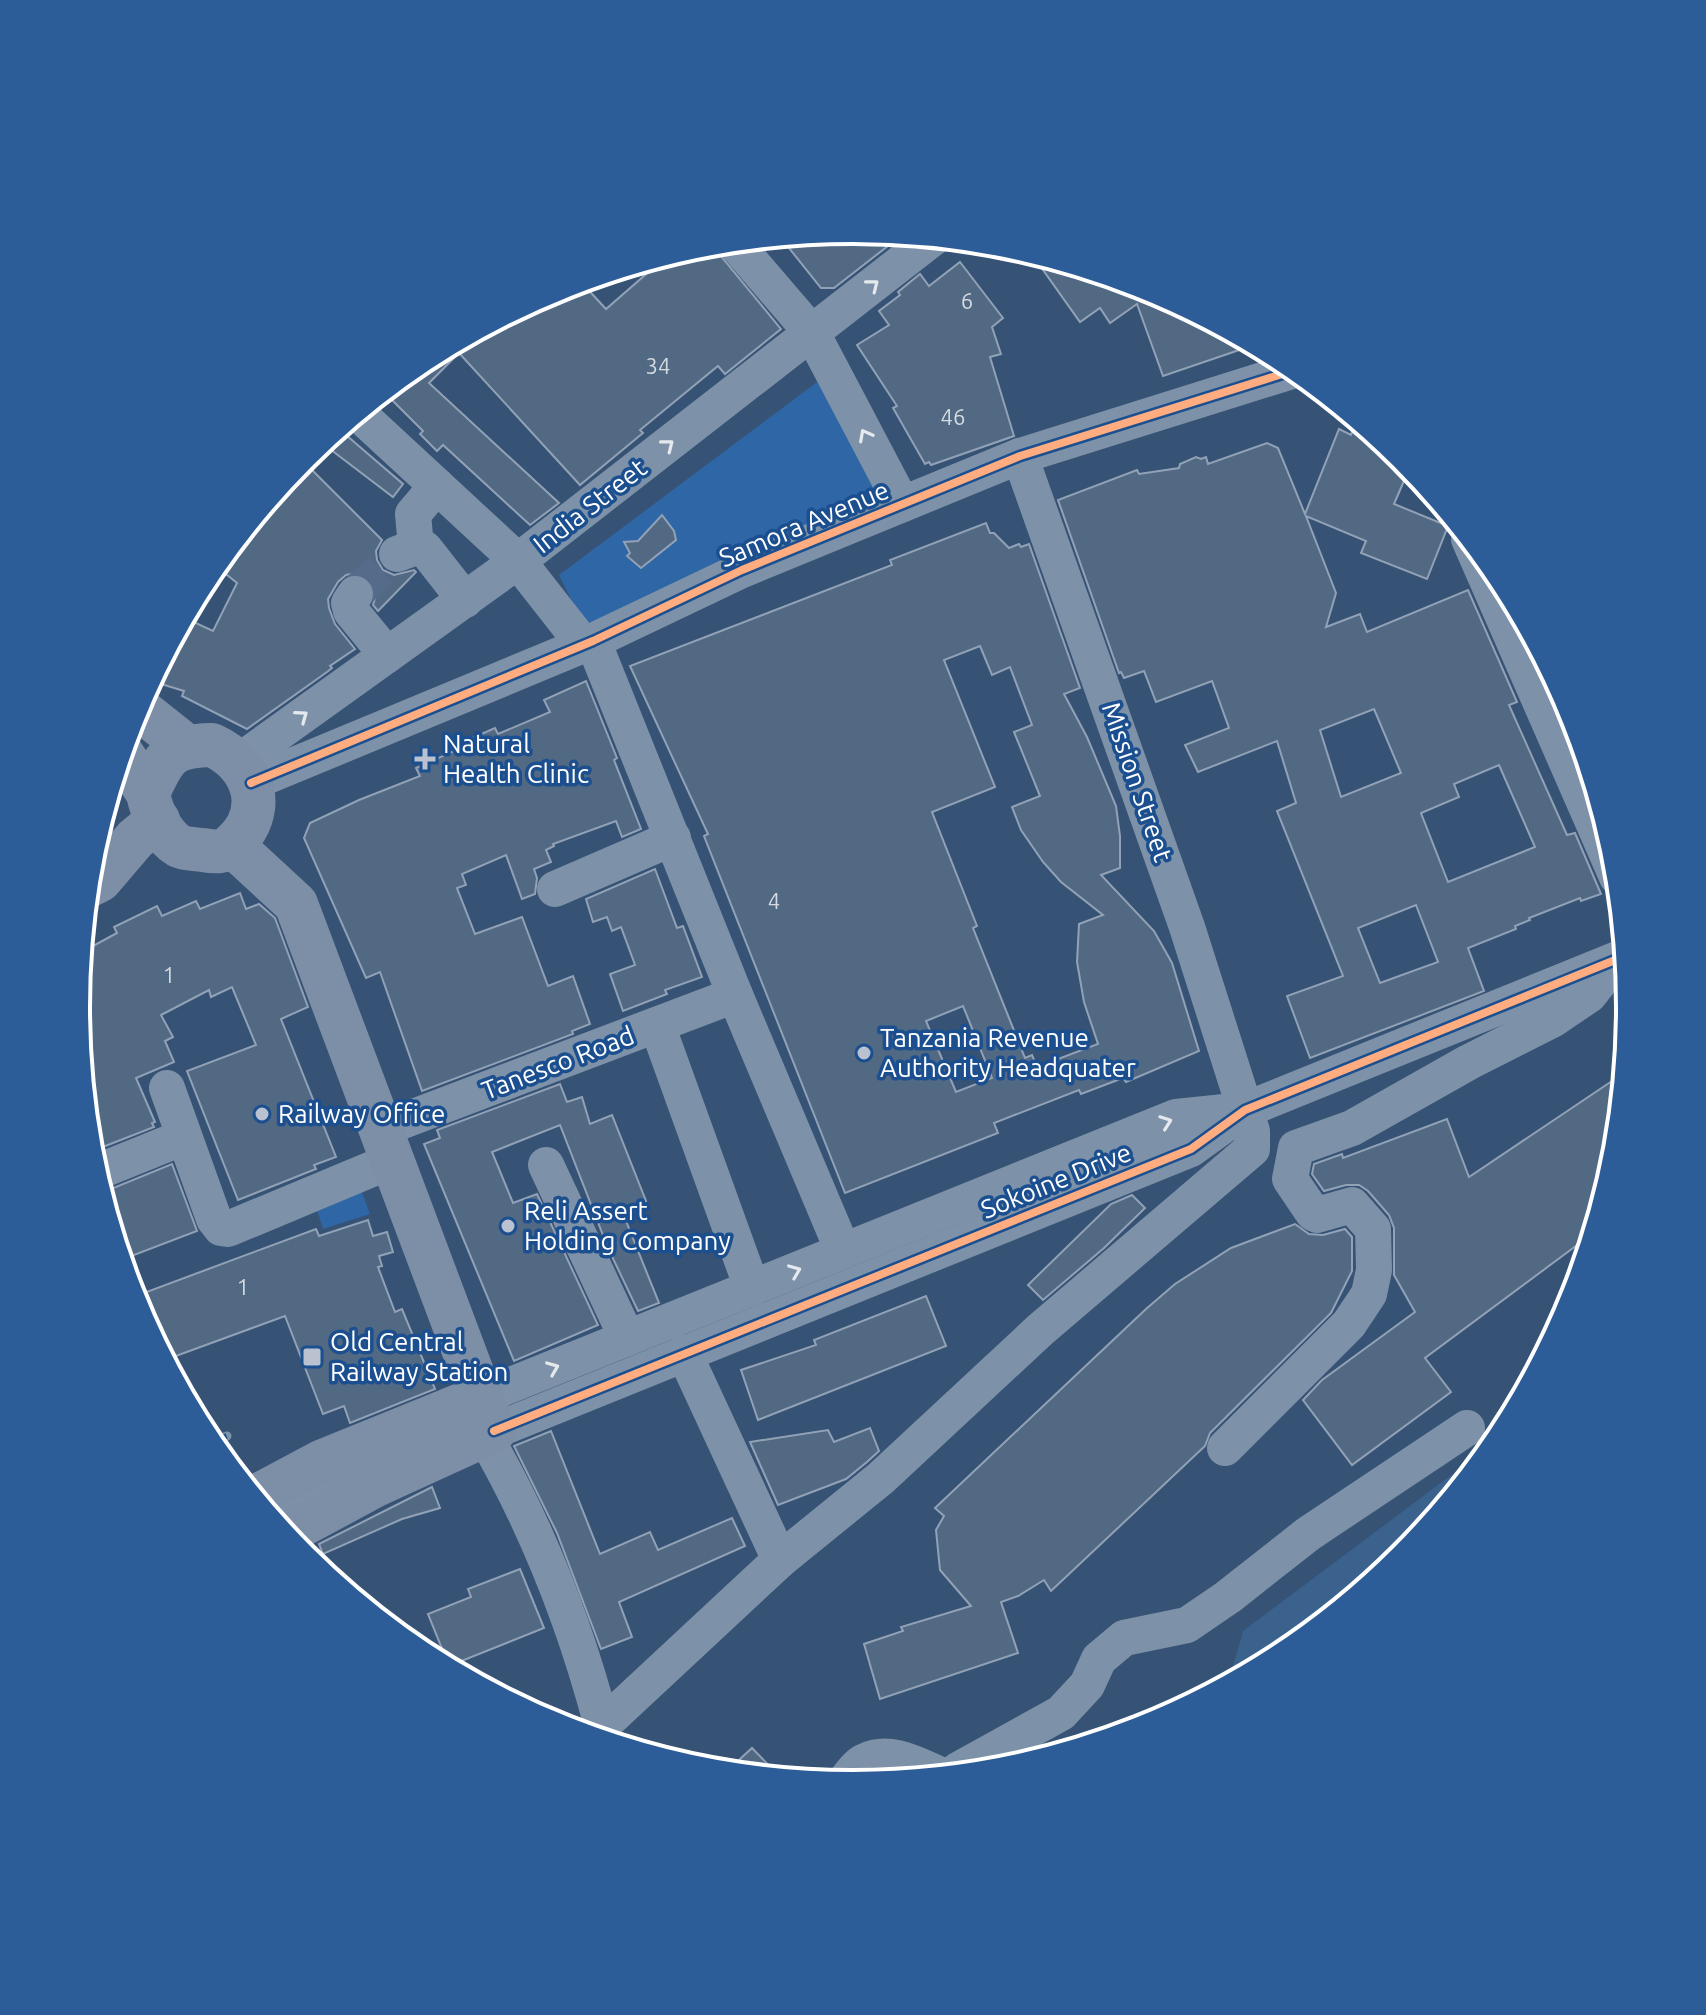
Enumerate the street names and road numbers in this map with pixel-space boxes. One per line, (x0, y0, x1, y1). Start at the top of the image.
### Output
street label: India Street (528, 453, 652, 559)
street label: Samora Avenue (715, 475, 893, 572)
street label: Mission Street (1097, 698, 1178, 865)
street label: Tanesco Road (478, 1020, 638, 1105)
street label: Sokoine Drive (976, 1137, 1135, 1224)

